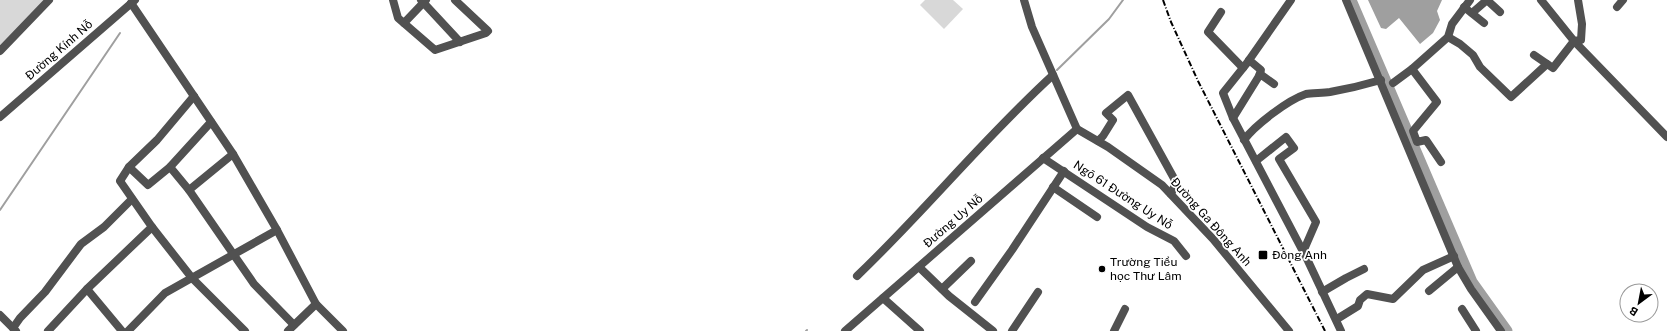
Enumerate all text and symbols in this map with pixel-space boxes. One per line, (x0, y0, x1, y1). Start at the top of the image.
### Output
street label: Đường Kính Nỗ (23, 17, 96, 83)
street label: Ngõ 61 Đường Uy Nỗ (1071, 158, 1175, 232)
street label: Đường Ga Đông Anh (1168, 175, 1254, 269)
street label: Đường Uy Nỗ (920, 191, 986, 251)
place label: Đông Anh (1272, 248, 1327, 262)
marker: Đông Anh (1257, 249, 1269, 261)
place label: Trường Tiểu học Thư Lâm (1110, 255, 1182, 283)
marker: Trường Tiểu học Thư Lâm (1097, 264, 1107, 274)
north arrow (1619, 283, 1659, 323)
text: B (1627, 304, 1640, 319)

